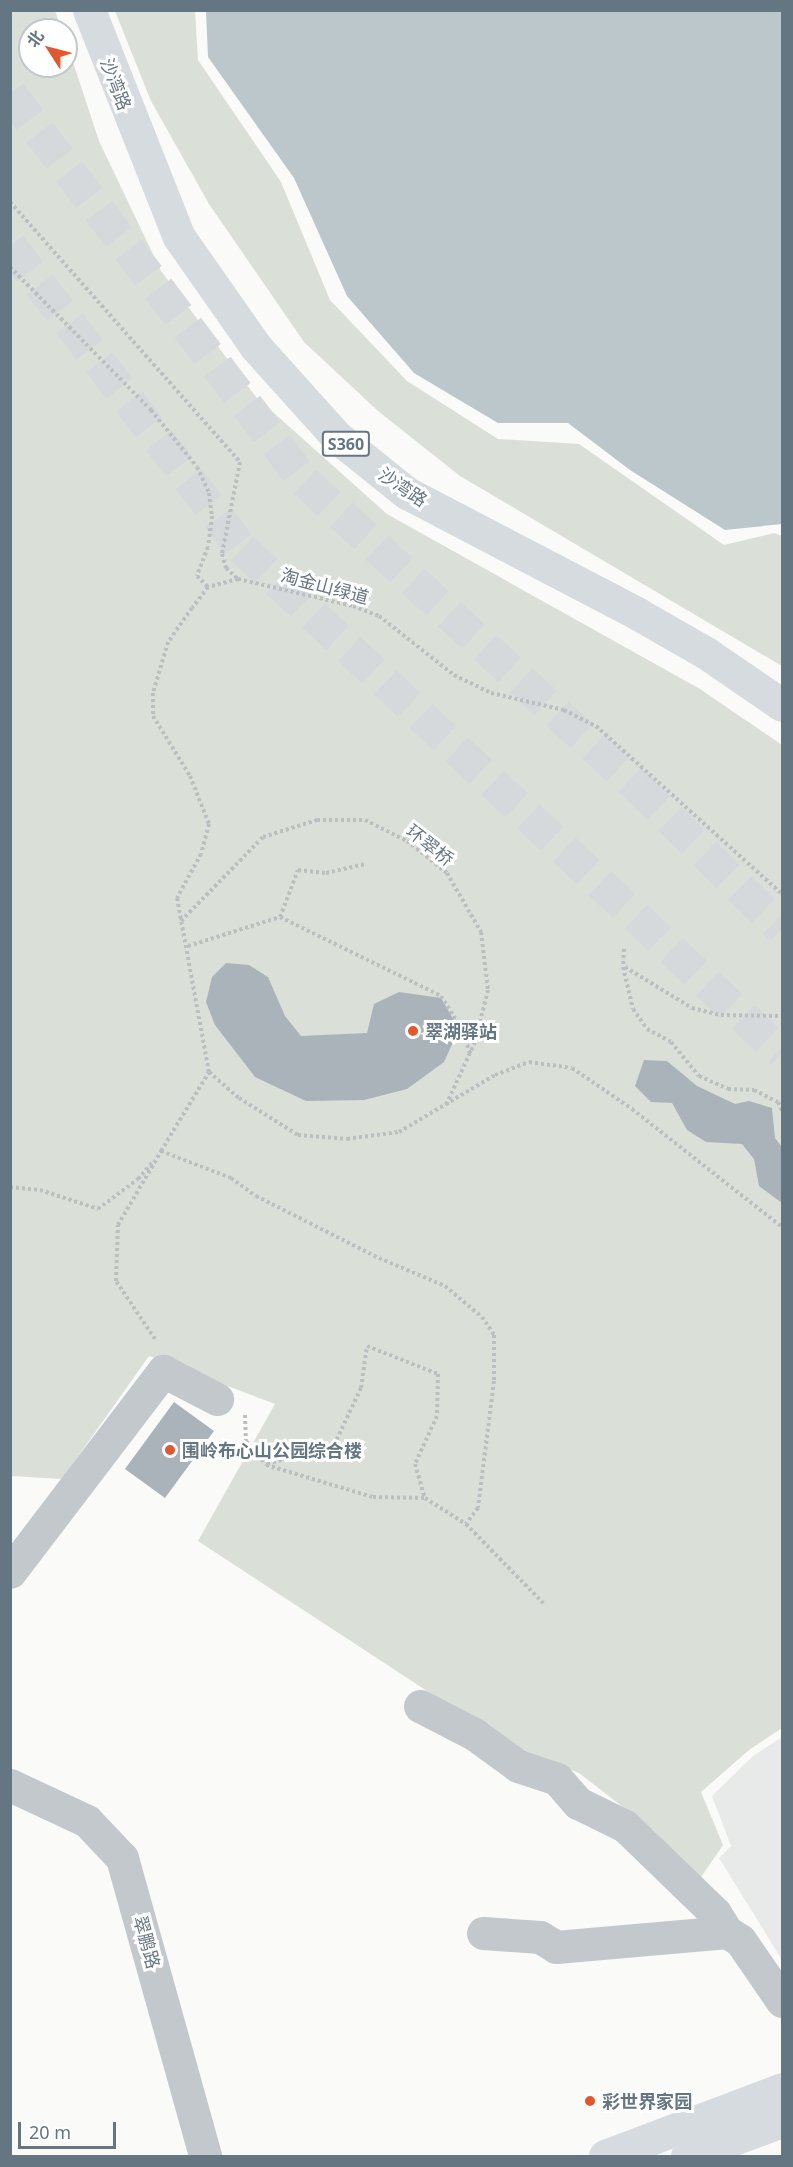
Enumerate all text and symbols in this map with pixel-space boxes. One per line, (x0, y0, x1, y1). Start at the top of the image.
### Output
north arrow (18, 18, 78, 78)
text: 北 (21, 26, 49, 52)
street label: 沙湾路 (96, 55, 136, 113)
road number: S360 (320, 431, 372, 457)
street label: 沙湾路 (375, 463, 431, 511)
street label: 淘金山绿道 (279, 564, 371, 608)
street label: 环翠桥 (402, 820, 458, 870)
place label: 翠湖驿站 (425, 1020, 497, 1042)
marker: 翠湖驿站 (406, 1024, 420, 1038)
place label: 围岭布心山公园综合楼 (182, 1439, 362, 1461)
marker: 围岭布心山公园综合楼 (163, 1443, 177, 1457)
street label: 翠鹏路 (130, 1913, 164, 1971)
place label: 彩世界家园 (602, 2090, 692, 2112)
marker: 彩世界家园 (583, 2094, 597, 2108)
scale bar (21, 2110, 118, 2148)
text: 20 m (29, 2120, 71, 2144)

